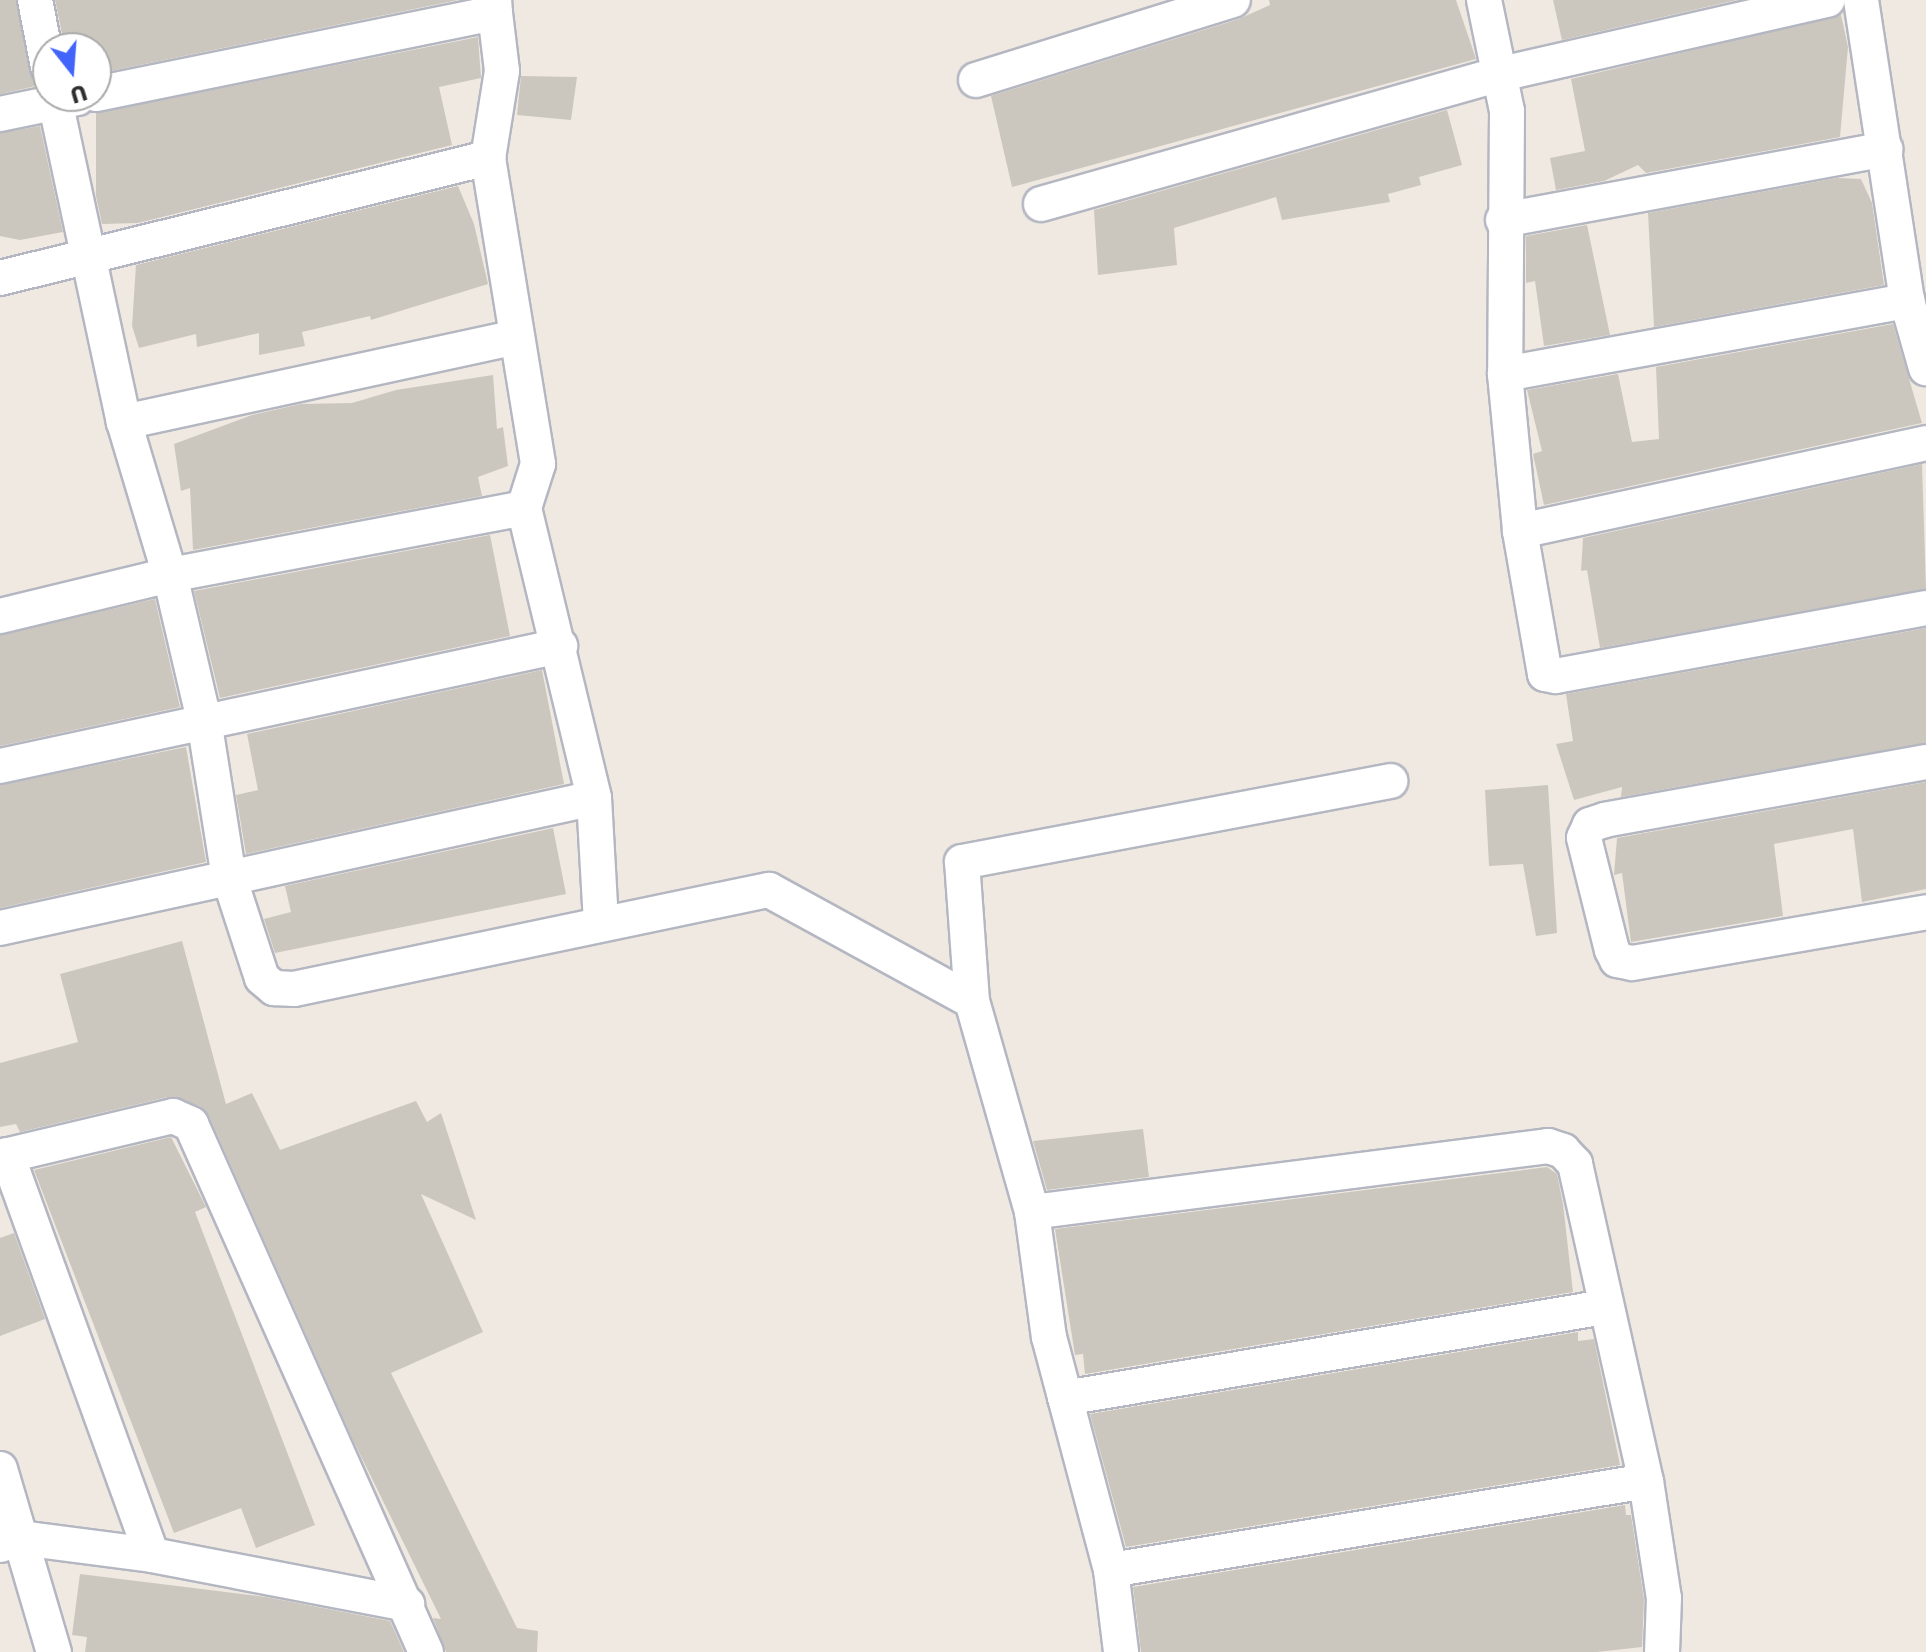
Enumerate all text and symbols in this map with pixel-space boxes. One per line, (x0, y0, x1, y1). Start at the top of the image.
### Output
north arrow (32, 32, 112, 112)
text: U (67, 78, 90, 109)

